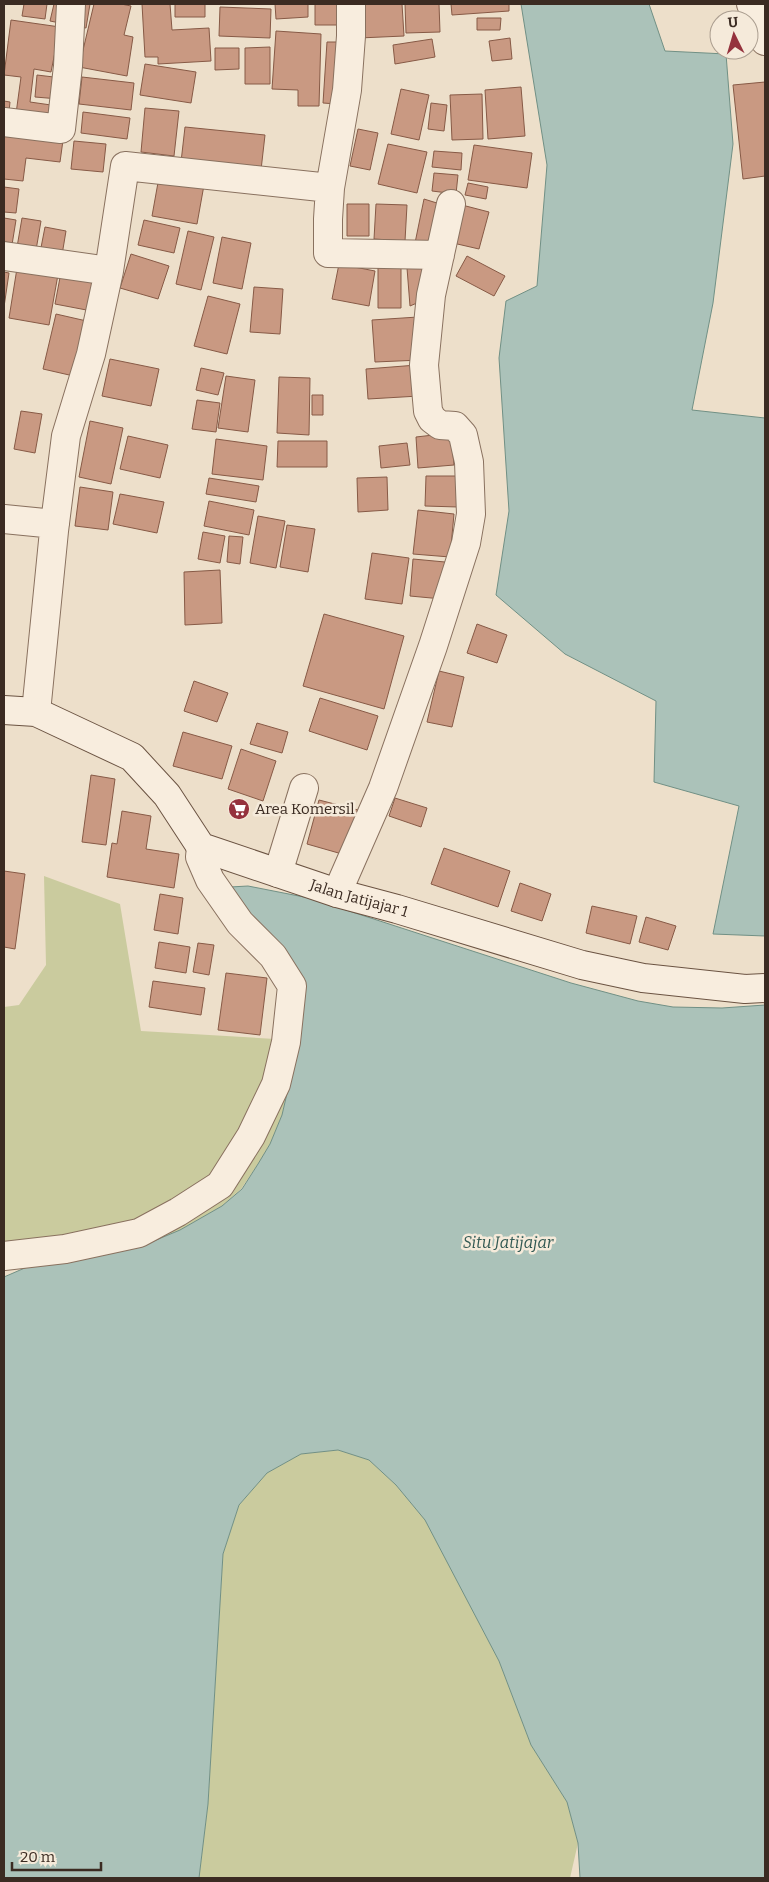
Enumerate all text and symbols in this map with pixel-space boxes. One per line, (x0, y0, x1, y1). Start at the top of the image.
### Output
north arrow (709, 10, 759, 60)
text: U (727, 14, 739, 31)
supermarket icon: Area Komersil (227, 797, 251, 821)
place label: Area Komersil (255, 800, 355, 818)
street label: Jalan Jatijajar 1 (307, 875, 410, 921)
water label: Situ Jatijajar (463, 1233, 555, 1252)
scale bar (12, 1840, 101, 1872)
text: 20 m (20, 1848, 56, 1866)

